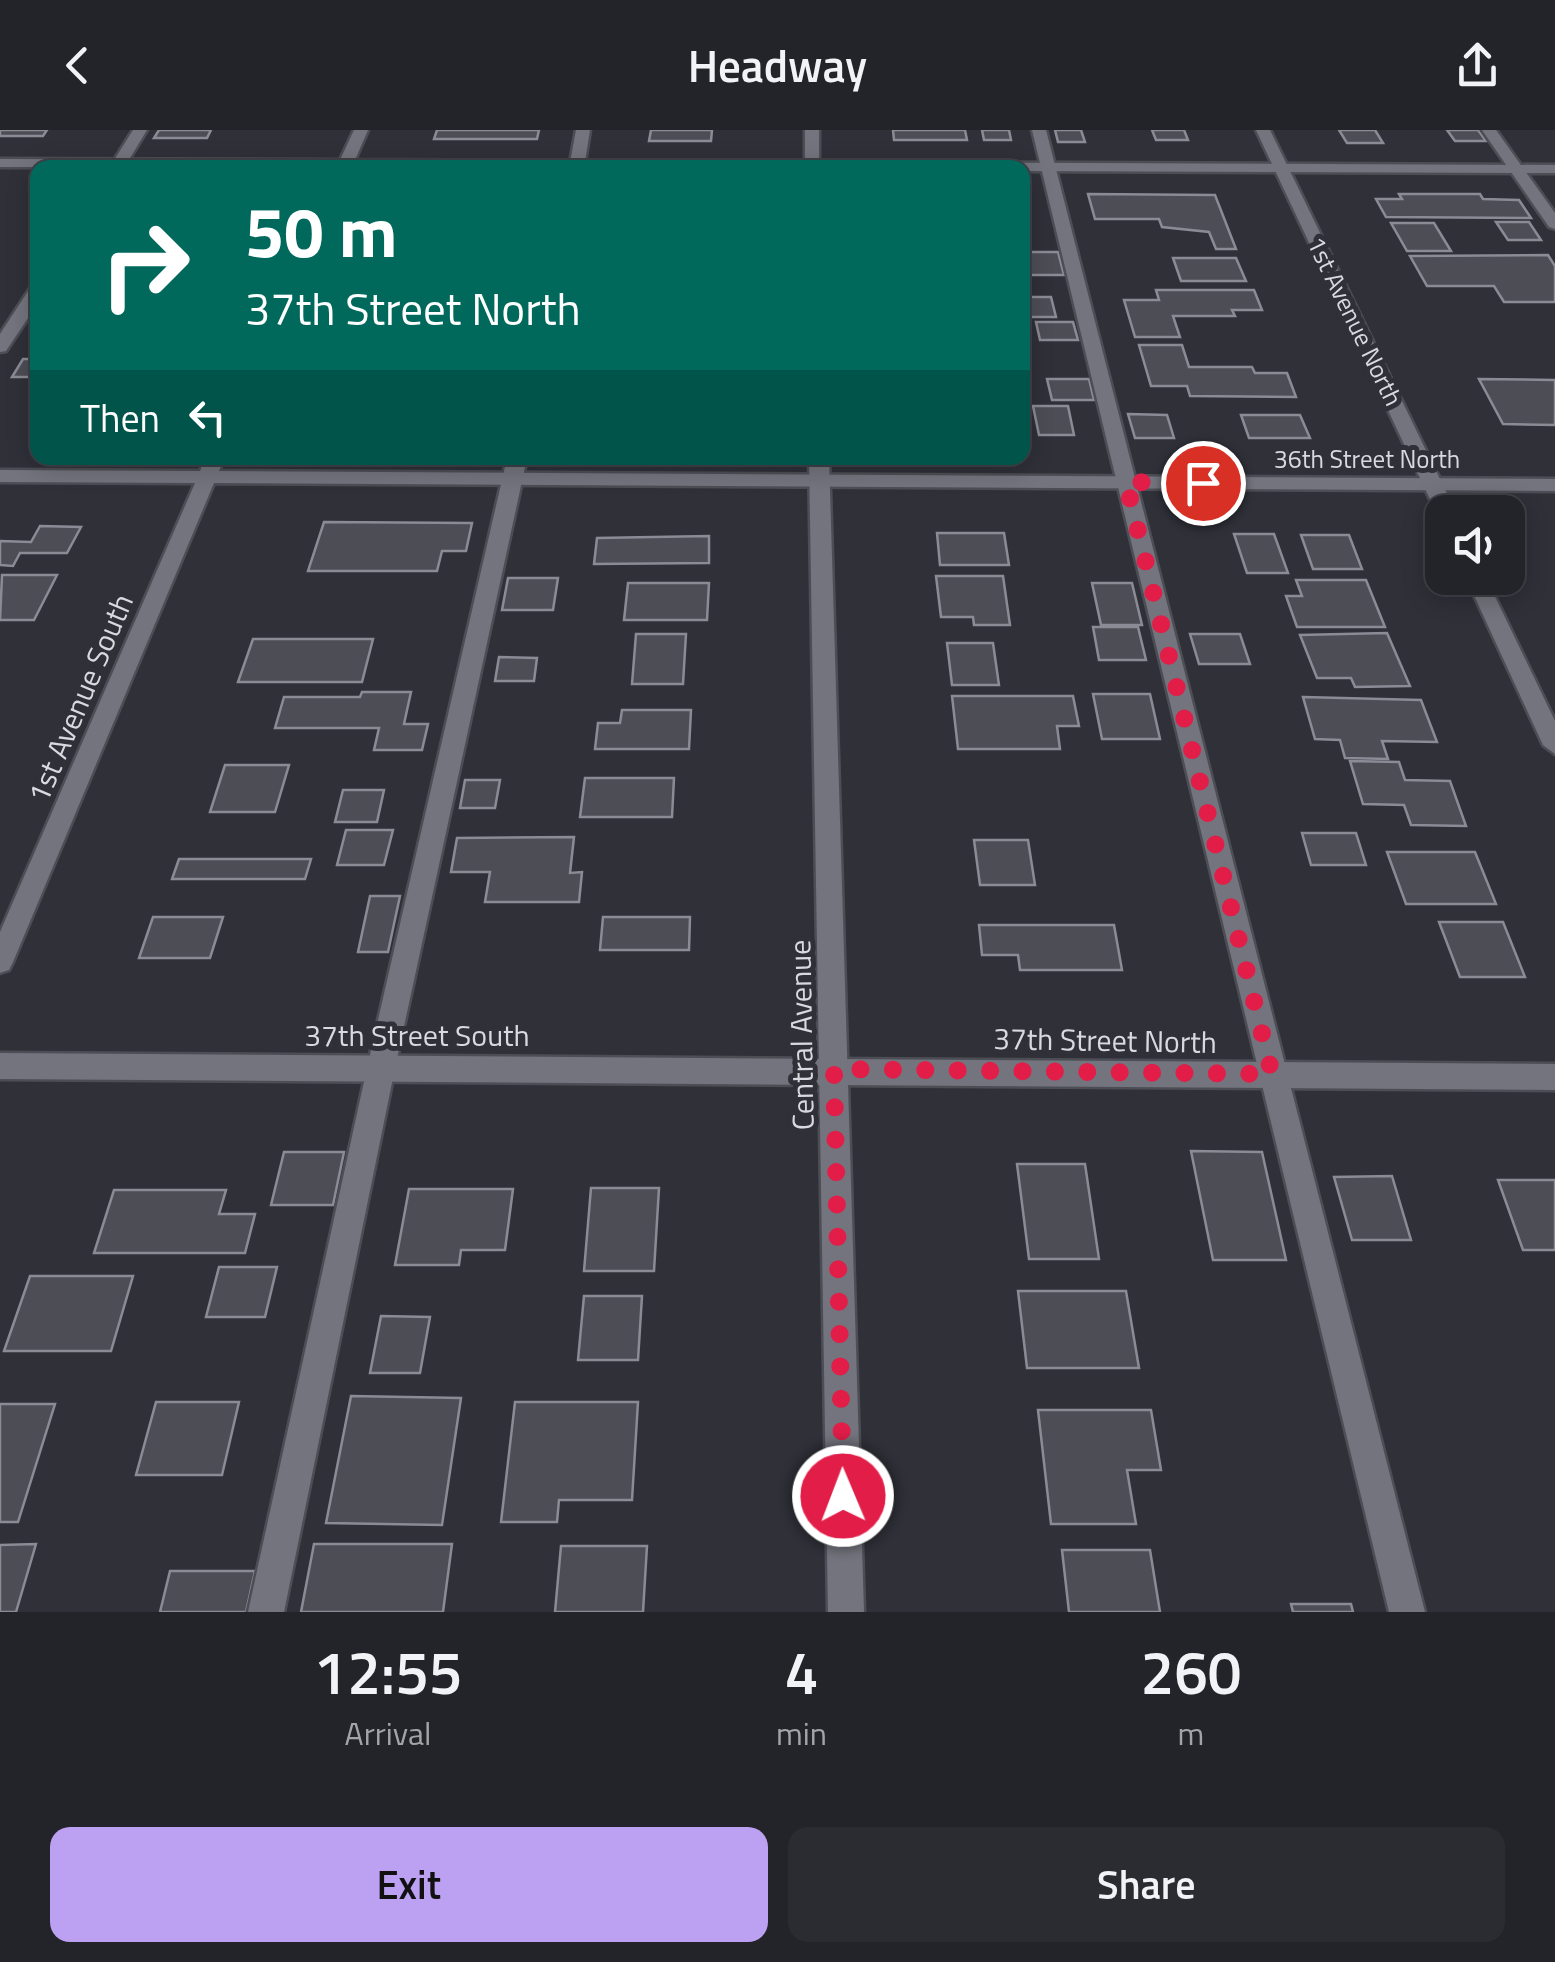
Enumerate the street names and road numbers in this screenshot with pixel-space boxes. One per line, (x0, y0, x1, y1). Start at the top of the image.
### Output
street label: 1st Avenue North (1297, 230, 1413, 412)
street label: 36th Street North (1274, 440, 1460, 478)
street label: 1st Avenue South (15, 586, 145, 810)
street label: Central Avenue (776, 939, 826, 1131)
street label: 37th Street South (304, 1012, 530, 1058)
street label: 37th Street North (993, 1015, 1217, 1065)

